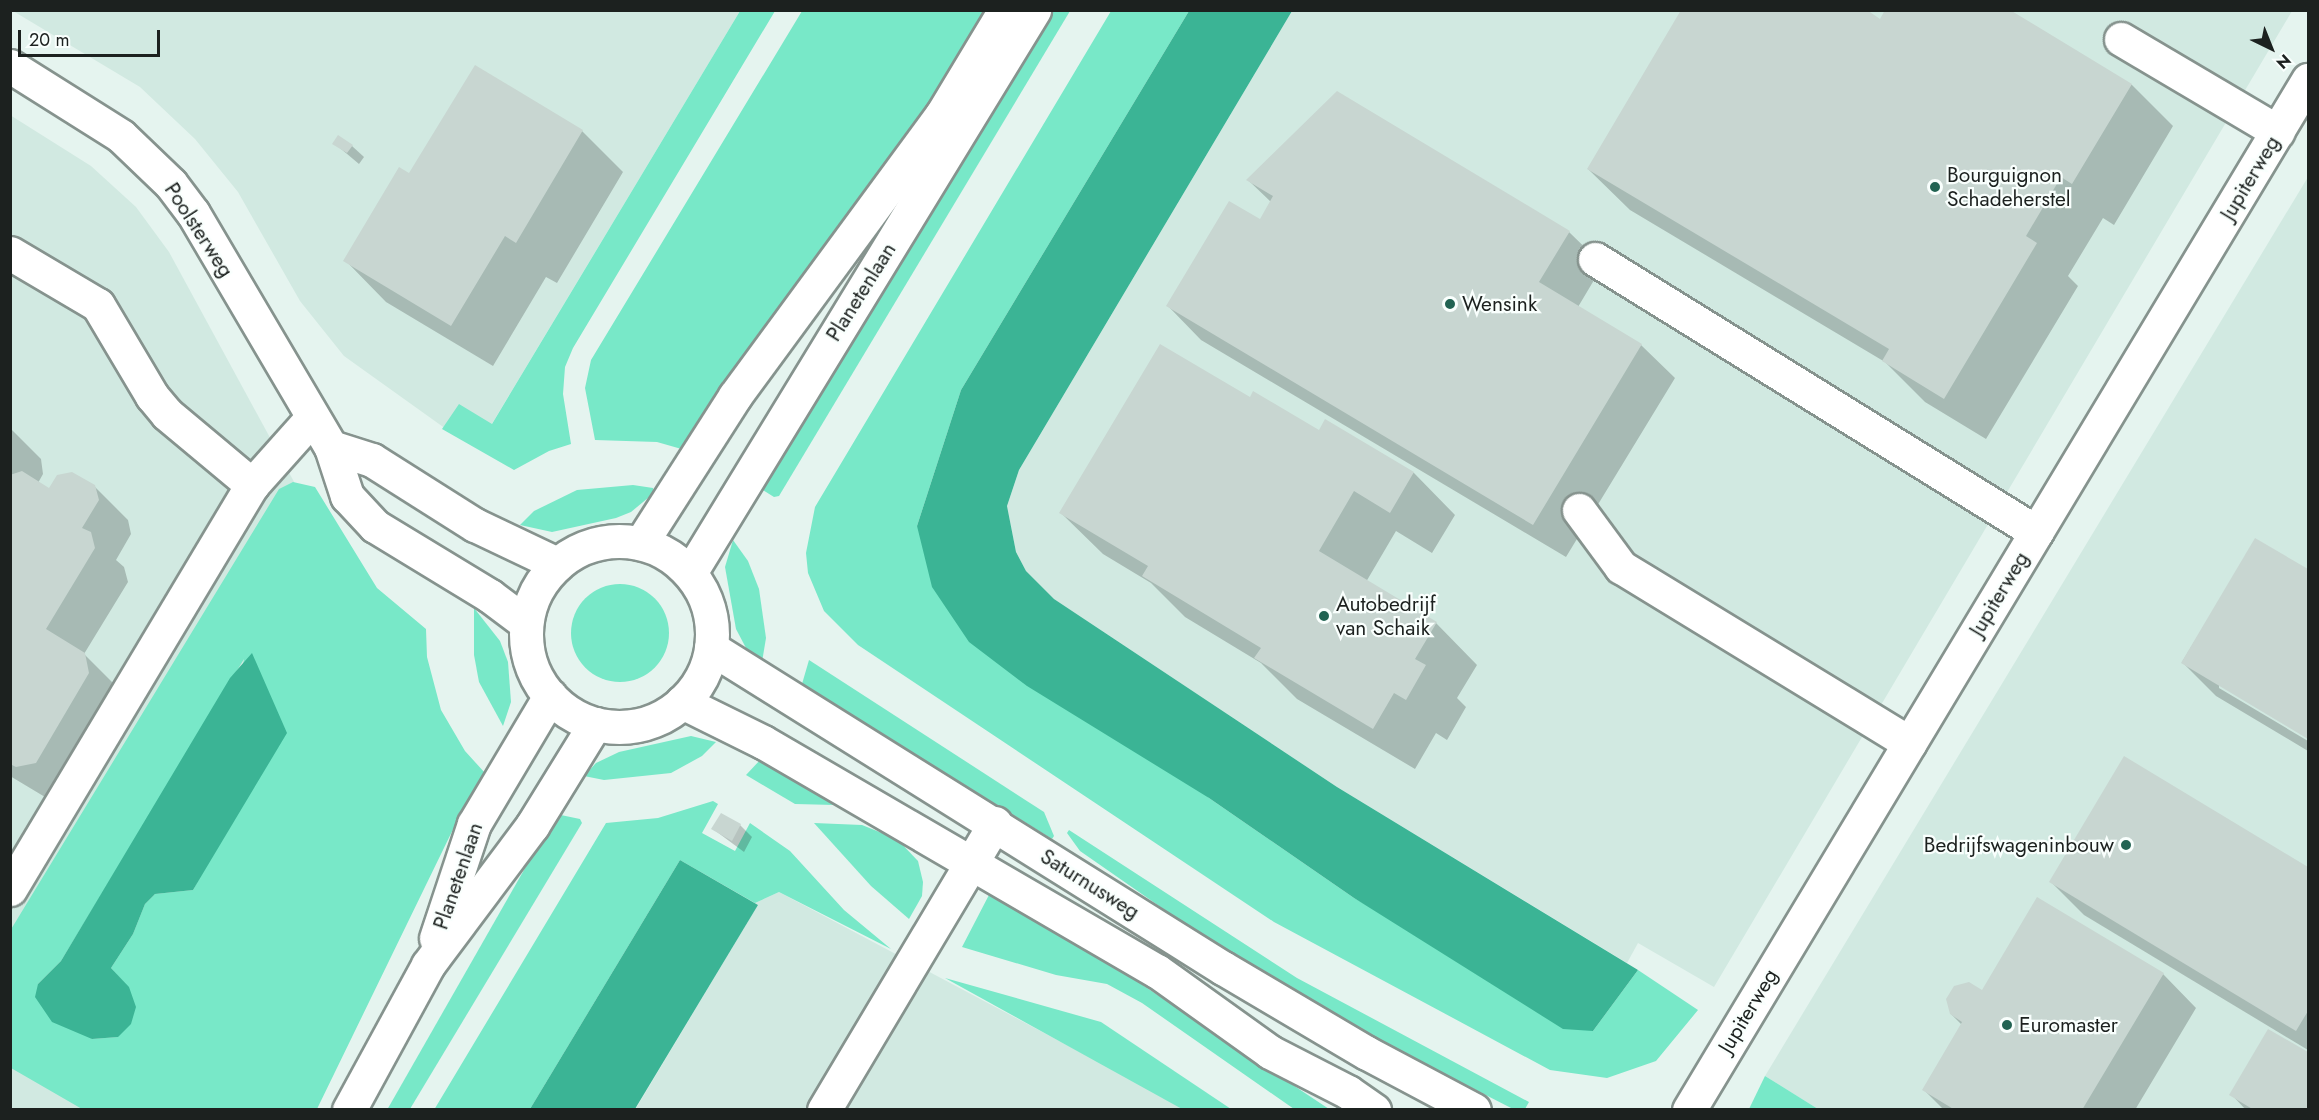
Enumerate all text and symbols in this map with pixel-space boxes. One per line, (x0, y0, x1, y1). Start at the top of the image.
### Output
scale bar (21, 18, 164, 56)
north arrow (2241, 18, 2301, 78)
text: 20 m (29, 27, 69, 53)
text: N (2271, 49, 2296, 74)
street label: Jupiterweg (2215, 131, 2285, 225)
place label: Bourguignon Schadeherstel (1947, 162, 2071, 212)
street label: Poolsterweg (159, 178, 239, 282)
marker: Bourguignon Schadeherstel (1928, 180, 1942, 194)
street label: Planetenlaan (821, 238, 901, 346)
place label: Wensink (1462, 291, 1537, 317)
marker: Wensink (1443, 297, 1457, 311)
street label: Jupiterweg (1964, 547, 2034, 641)
place label: Autobedrijf van Schaik (1336, 591, 1436, 641)
marker: Autobedrijf van Schaik (1317, 609, 1331, 623)
street label: Planetenlaan (428, 819, 488, 933)
place label: Bedrijfswageninbouw (1924, 832, 2114, 858)
marker: Bedrijfswageninbouw (2119, 838, 2133, 852)
street label: Saturnusweg (1036, 844, 1144, 924)
street label: Jupiterweg (1713, 964, 1783, 1058)
place label: Euromaster (2019, 1012, 2118, 1038)
marker: Euromaster (2000, 1018, 2014, 1032)

